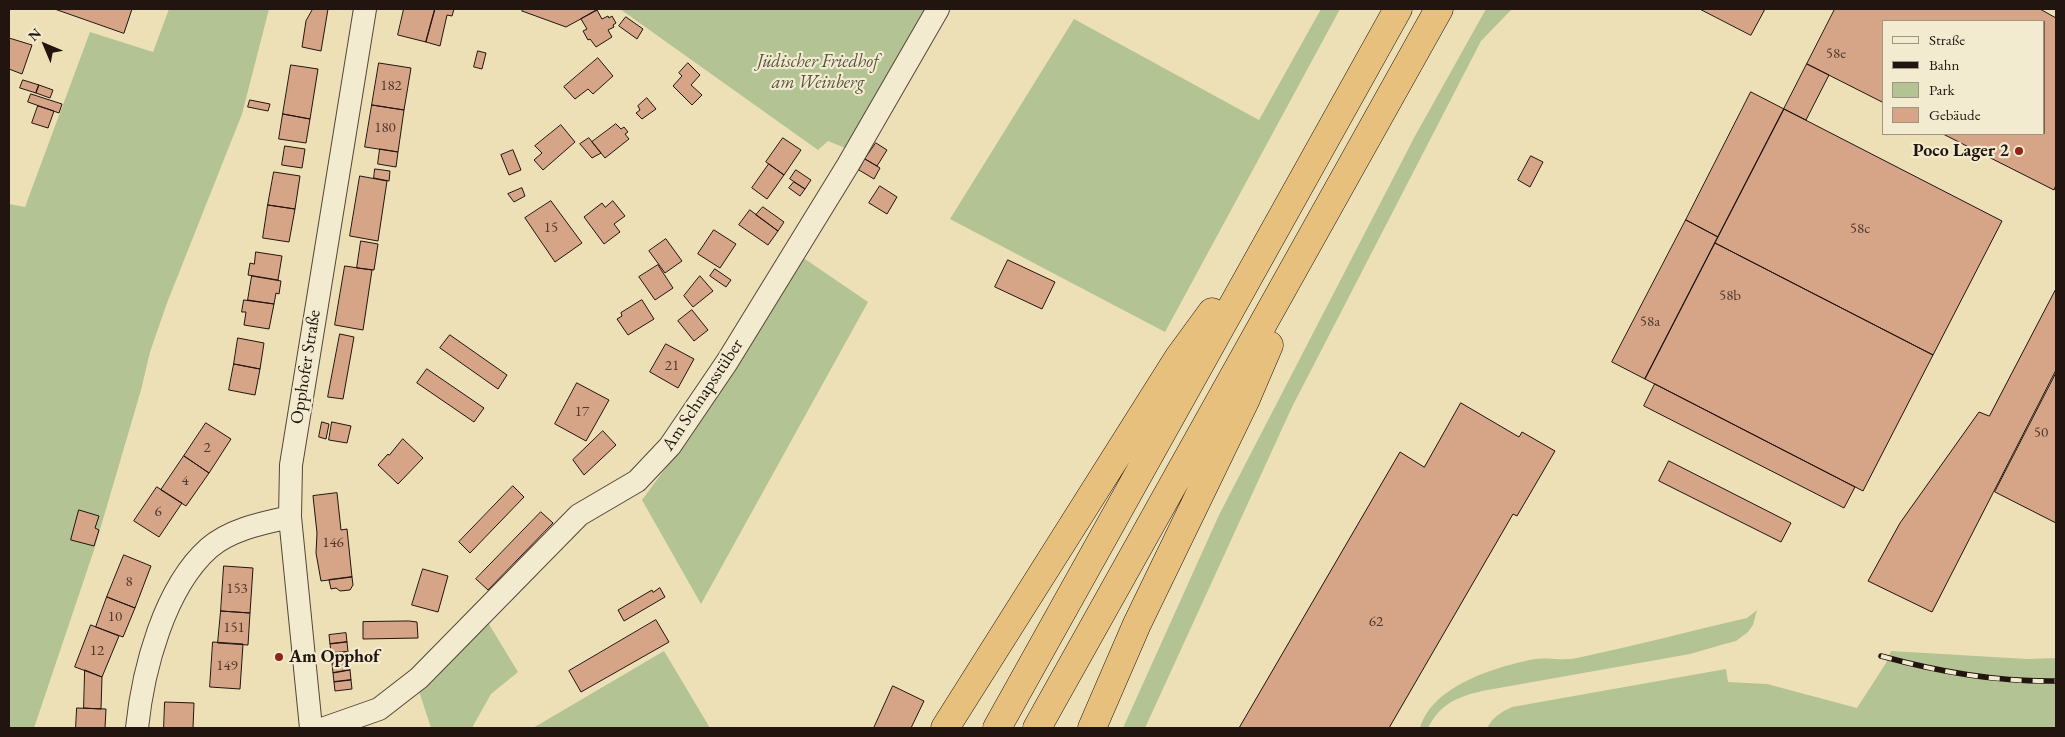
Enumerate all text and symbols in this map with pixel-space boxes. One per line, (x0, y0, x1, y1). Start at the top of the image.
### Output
north arrow (20, 20, 70, 70)
legend (1882, 20, 2045, 135)
text: N (24, 24, 45, 45)
text: Straße (1929, 30, 1965, 49)
house number: 58e (1826, 45, 1846, 63)
park label: Jüdischer Friedhof am Weinberg (757, 51, 879, 94)
text: Bahn (1929, 55, 1959, 74)
house number: 182 (380, 77, 402, 95)
text: Park (1929, 80, 1955, 99)
text: Gebäude (1929, 105, 1981, 124)
house number: 180 (374, 119, 396, 137)
place label: Poco Lager 2 (1913, 140, 2009, 162)
marker: Poco Lager 2 (2013, 145, 2025, 157)
house number: 15 (544, 219, 558, 237)
house number: 58c (1850, 220, 1870, 238)
house number: 58b (1719, 287, 1741, 305)
street label: Opphofer Straße (286, 308, 326, 426)
house number: 58a (1640, 313, 1660, 331)
street label: Am Schnapsstüber (658, 335, 748, 455)
house number: 21 (665, 357, 679, 375)
house number: 17 (575, 403, 589, 421)
house number: 50 (2034, 424, 2048, 442)
house number: 2 (203, 439, 211, 457)
house number: 4 (181, 472, 189, 490)
house number: 6 (154, 503, 162, 521)
house number: 146 (322, 534, 344, 552)
house number: 8 (125, 573, 133, 591)
house number: 153 (226, 580, 248, 598)
house number: 10 (108, 608, 122, 626)
house number: 62 (1369, 613, 1383, 631)
house number: 151 (223, 619, 245, 637)
house number: 12 (90, 642, 104, 660)
place label: Am Opphof (289, 646, 380, 668)
marker: Am Opphof (273, 651, 285, 663)
house number: 149 (216, 657, 238, 675)

